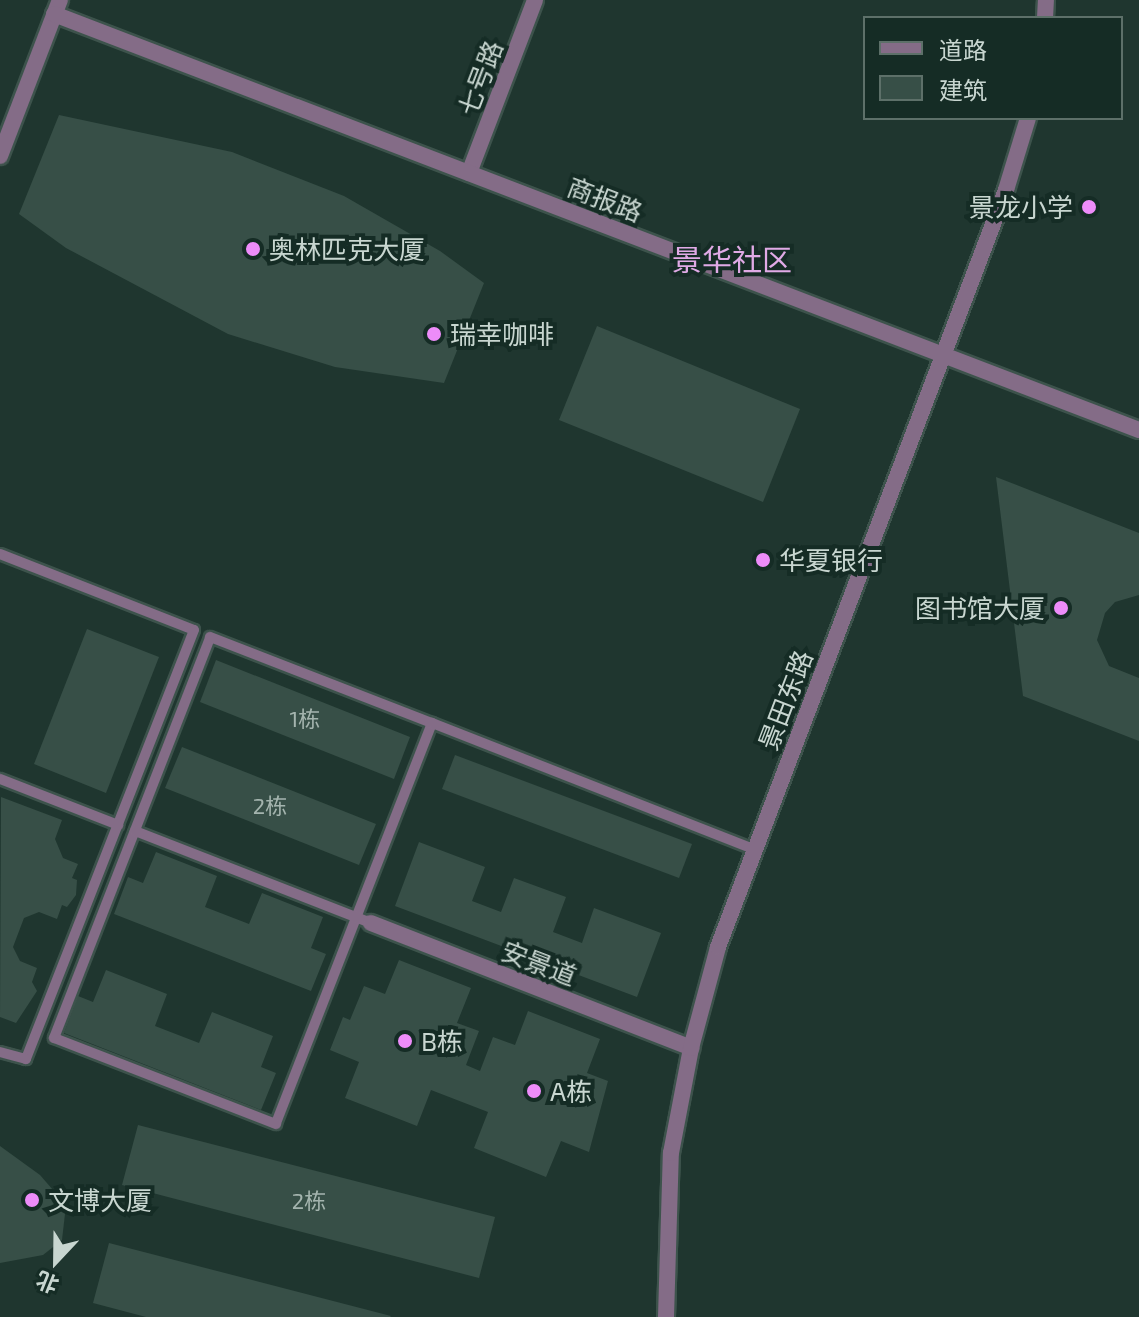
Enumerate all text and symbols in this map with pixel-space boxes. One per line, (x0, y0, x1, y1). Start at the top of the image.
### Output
legend (863, 16, 1123, 120)
text: 道路 (939, 35, 987, 64)
street label: 七号路 (451, 36, 509, 120)
text: 建筑 (939, 75, 987, 104)
street label: 商报路 (563, 170, 647, 228)
place label: 景龙小学 (969, 191, 1073, 223)
marker: 景龙小学 (1080, 198, 1098, 216)
place label: 奥林匹克大厦 (269, 233, 425, 265)
marker: 奥林匹克大厦 (244, 240, 262, 258)
district label: 景华社区 (672, 241, 792, 277)
place label: 瑞幸咖啡 (450, 318, 554, 350)
marker: 瑞幸咖啡 (425, 325, 443, 343)
place label: 华夏银行 (779, 544, 883, 576)
marker: 华夏银行 (754, 551, 772, 569)
place label: 图书馆大厦 (915, 592, 1045, 624)
marker: 图书馆大厦 (1052, 599, 1070, 617)
street label: 景田东路 (752, 646, 818, 754)
house number: 1栋 (290, 706, 320, 732)
house number: 2栋 (253, 793, 287, 819)
street label: 安景道 (497, 934, 581, 992)
place label: B栋 (421, 1025, 463, 1057)
marker: B栋 (396, 1032, 414, 1050)
place label: A栋 (550, 1075, 592, 1107)
marker: A栋 (525, 1082, 543, 1100)
place label: 文博大厦 (48, 1184, 152, 1216)
house number: 2栋 (292, 1188, 326, 1214)
marker: 文博大厦 (23, 1191, 41, 1209)
north arrow (16, 1221, 96, 1301)
text: 北 (32, 1267, 62, 1299)

